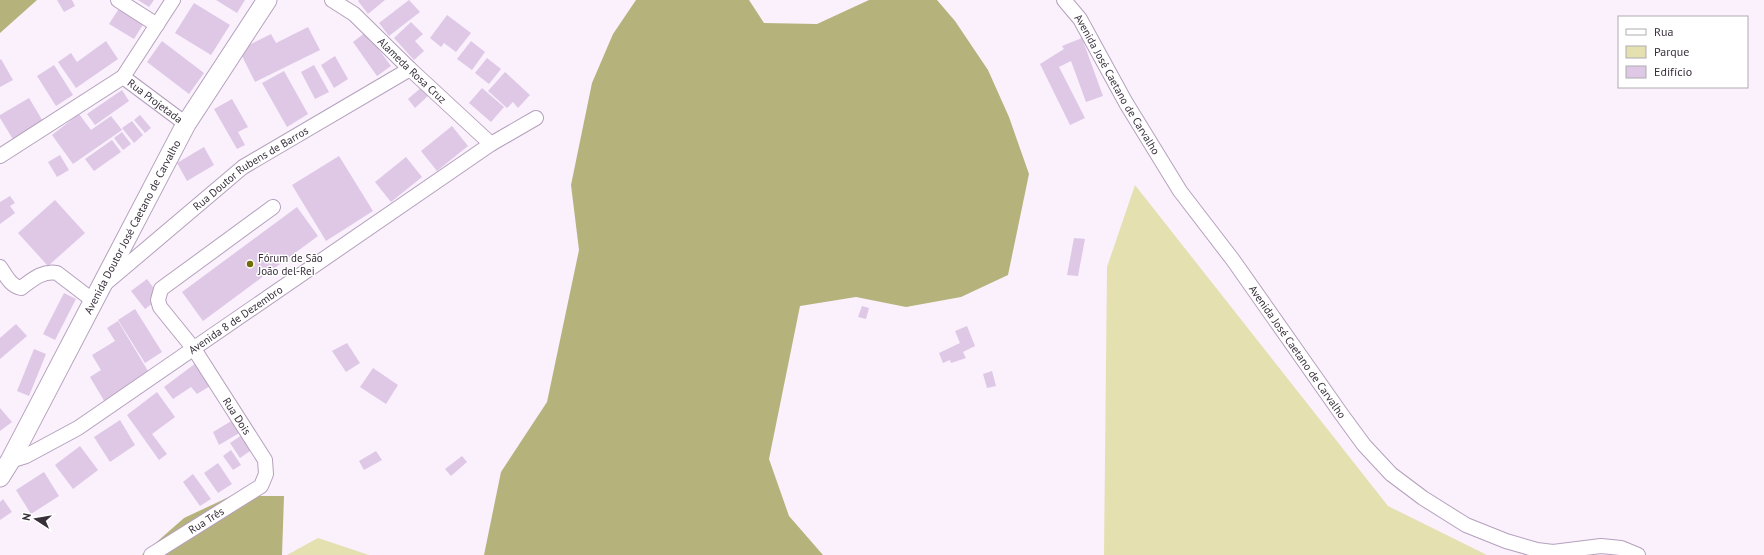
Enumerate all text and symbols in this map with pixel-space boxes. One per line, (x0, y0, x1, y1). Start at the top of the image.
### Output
street label: Avenida José Caetano de Carvalho (1072, 11, 1163, 157)
legend (1618, 16, 1748, 88)
text: Rua (1654, 24, 1673, 39)
street label: Alameda Rosa Cruz (375, 34, 450, 106)
text: Parque (1654, 44, 1689, 59)
text: Edifício (1654, 64, 1692, 79)
street label: Rua Projetada (125, 76, 185, 126)
street label: Rua Doutor Rubens de Barros (190, 123, 311, 213)
street label: Avenida Doutor José Caetano de Carvalho (81, 137, 184, 316)
place label: Fórum de São João del-Rei (257, 251, 323, 278)
marker: Fórum de São João del-Rei (245, 259, 255, 269)
street label: Avenida 8 de Dezembro (186, 282, 285, 357)
street label: Avenida José Caetano de Carvalho (1246, 283, 1349, 421)
street label: Rua Dois (220, 395, 254, 437)
north arrow (16, 499, 56, 539)
street label: Rua Três (186, 504, 227, 537)
text: N (19, 512, 34, 522)

